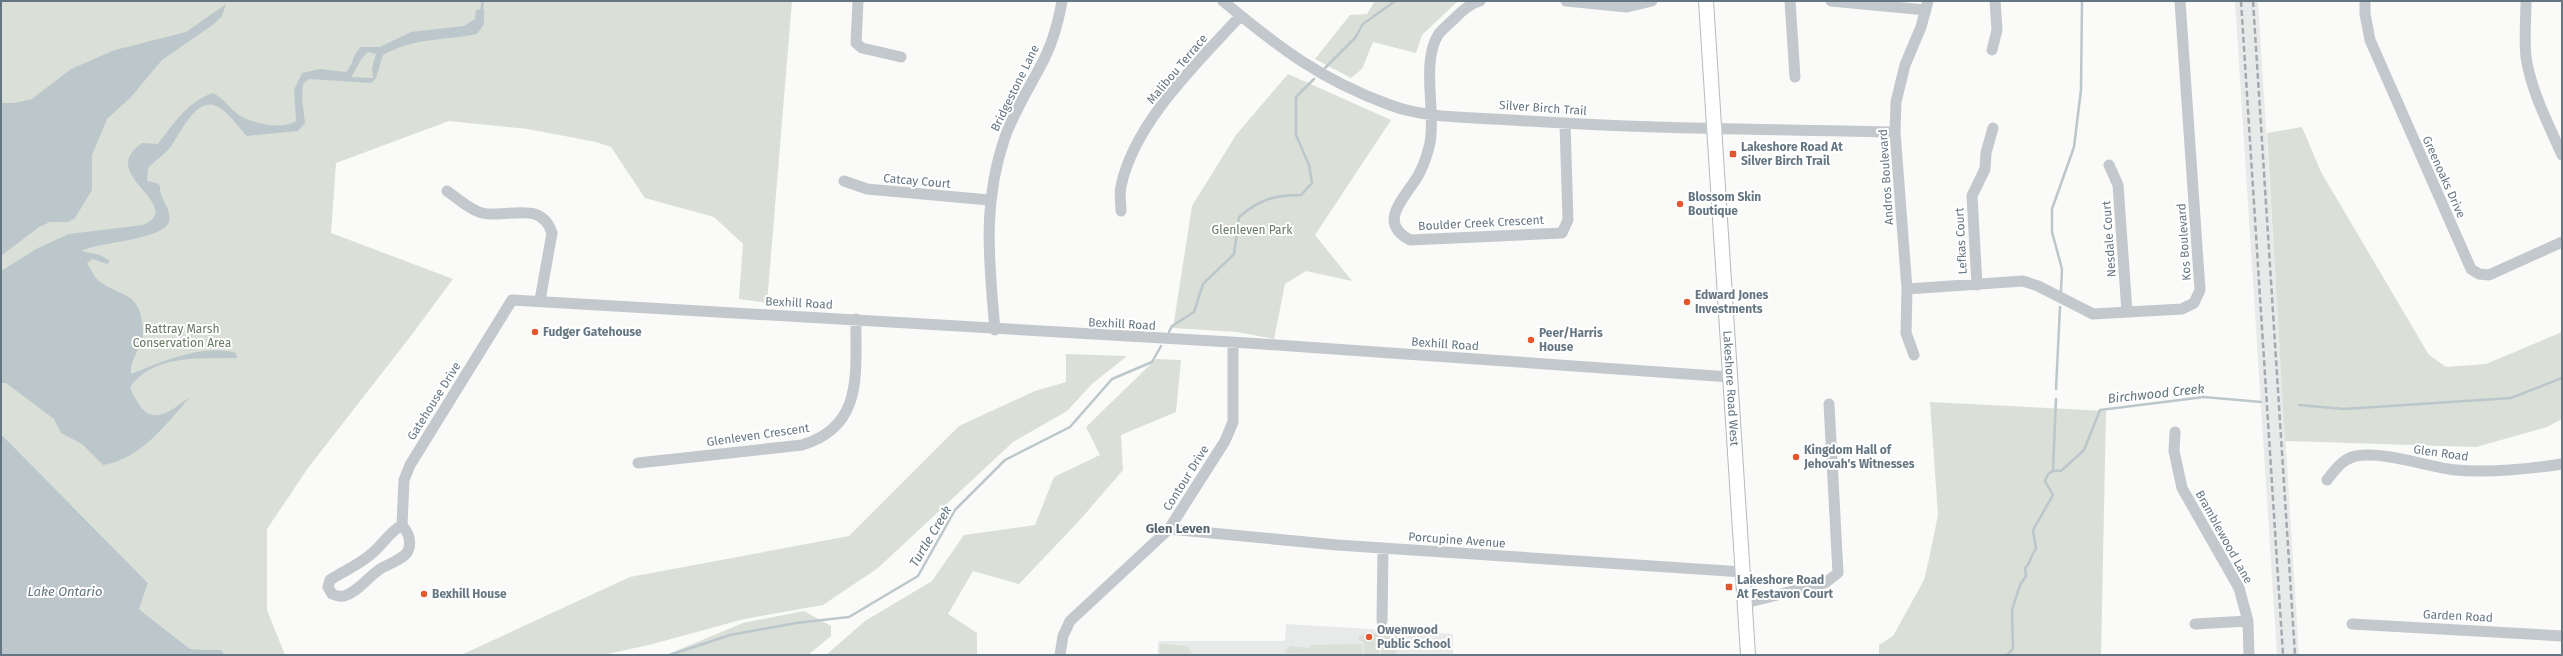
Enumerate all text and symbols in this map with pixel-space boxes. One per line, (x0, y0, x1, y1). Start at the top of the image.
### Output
street label: Malibou Terrace (1144, 31, 1210, 107)
street label: Bridgestone Lane (988, 42, 1042, 134)
street label: Silver Birch Trail (1499, 98, 1588, 118)
street label: Andros Boulevard (1876, 129, 1896, 225)
street label: Greenoaks Drive (2420, 134, 2468, 220)
place label: Lakeshore Road At Silver Birch Trail (1741, 140, 1843, 168)
marker: Lakeshore Road At Silver Birch Trail (1728, 149, 1738, 159)
street label: Catcay Court (883, 171, 952, 191)
place label: Blossom Skin Boutique (1688, 190, 1761, 218)
marker: Blossom Skin Boutique (1675, 199, 1685, 209)
street label: Nesdale Court (2099, 200, 2119, 278)
street label: Kos Boulevard (2174, 203, 2194, 281)
street label: Lefkas Court (1952, 207, 1970, 275)
street label: Boulder Creek Crescent (1418, 213, 1545, 233)
park label: Glenleven Park (1212, 223, 1293, 237)
place label: Edward Jones Investments (1695, 288, 1769, 316)
street label: Bexhill Road (765, 294, 833, 312)
marker: Edward Jones Investments (1682, 297, 1692, 307)
street label: Bexhill Road (1088, 315, 1156, 333)
park label: Rattray Marsh Conservation Area (133, 322, 231, 350)
place label: Fudger Gatehouse (543, 325, 642, 339)
place label: Peer/Harris House (1539, 326, 1603, 354)
marker: Fudger Gatehouse (530, 327, 540, 337)
street label: Lakeshore Road West (1720, 330, 1742, 447)
street label: Bexhill Road (1411, 335, 1479, 353)
marker: Peer/Harris House (1526, 335, 1536, 345)
street label: Gatehouse Drive (404, 359, 464, 443)
water label: Birchwood Creek (2107, 381, 2205, 406)
street label: Glenleven Crescent (706, 421, 811, 449)
street label: Glen Road (2413, 442, 2469, 464)
street label: Contour Drive (1160, 443, 1212, 513)
place label: Kingdom Hall of Jehovah's Witnesses (1803, 443, 1915, 471)
marker: Kingdom Hall of Jehovah's Witnesses (1791, 452, 1801, 462)
street label: Bramblewood Lane (2193, 488, 2255, 586)
water label: Turtle Creek (906, 503, 955, 570)
district label: Glen Leven (1146, 521, 1210, 536)
street label: Porcupine Avenue (1408, 530, 1506, 550)
place label: Lakeshore Road At Festavon Court (1736, 573, 1833, 601)
marker: Lakeshore Road At Festavon Court (1724, 582, 1734, 592)
water label: Lake Ontario (28, 584, 102, 599)
place label: Bexhill House (432, 587, 507, 601)
marker: Bexhill House (419, 589, 429, 599)
street label: Garden Road (2423, 607, 2493, 625)
place label: Owenwood Public School (1377, 623, 1451, 651)
marker: Owenwood Public School (1364, 632, 1374, 642)

